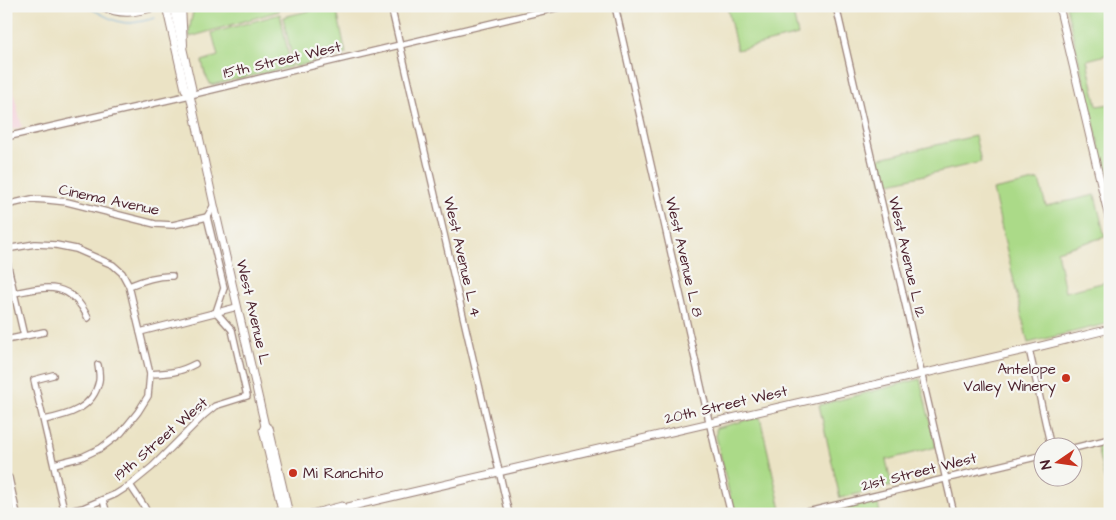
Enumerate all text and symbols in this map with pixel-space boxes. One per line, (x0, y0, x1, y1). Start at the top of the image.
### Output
street label: 15th Street West (221, 36, 343, 84)
street label: Cinema Avenue (57, 179, 161, 221)
street label: West Avenue L 12 (883, 194, 931, 320)
street label: West Avenue L 4 (438, 195, 486, 319)
street label: West Avenue L 8 (660, 195, 708, 319)
street label: West Avenue L (231, 258, 275, 367)
place label: Antelope Valley Winery (963, 359, 1056, 398)
marker: Antelope Valley Winery (1060, 372, 1072, 384)
street label: 20th Street West (662, 381, 790, 429)
street label: 19th Street West (110, 392, 212, 486)
north arrow (1034, 438, 1084, 488)
street label: 21st Street West (859, 448, 979, 496)
text: N (1036, 458, 1057, 471)
place label: Mi Ranchito (303, 463, 384, 484)
marker: Mi Ranchito (287, 467, 299, 479)

